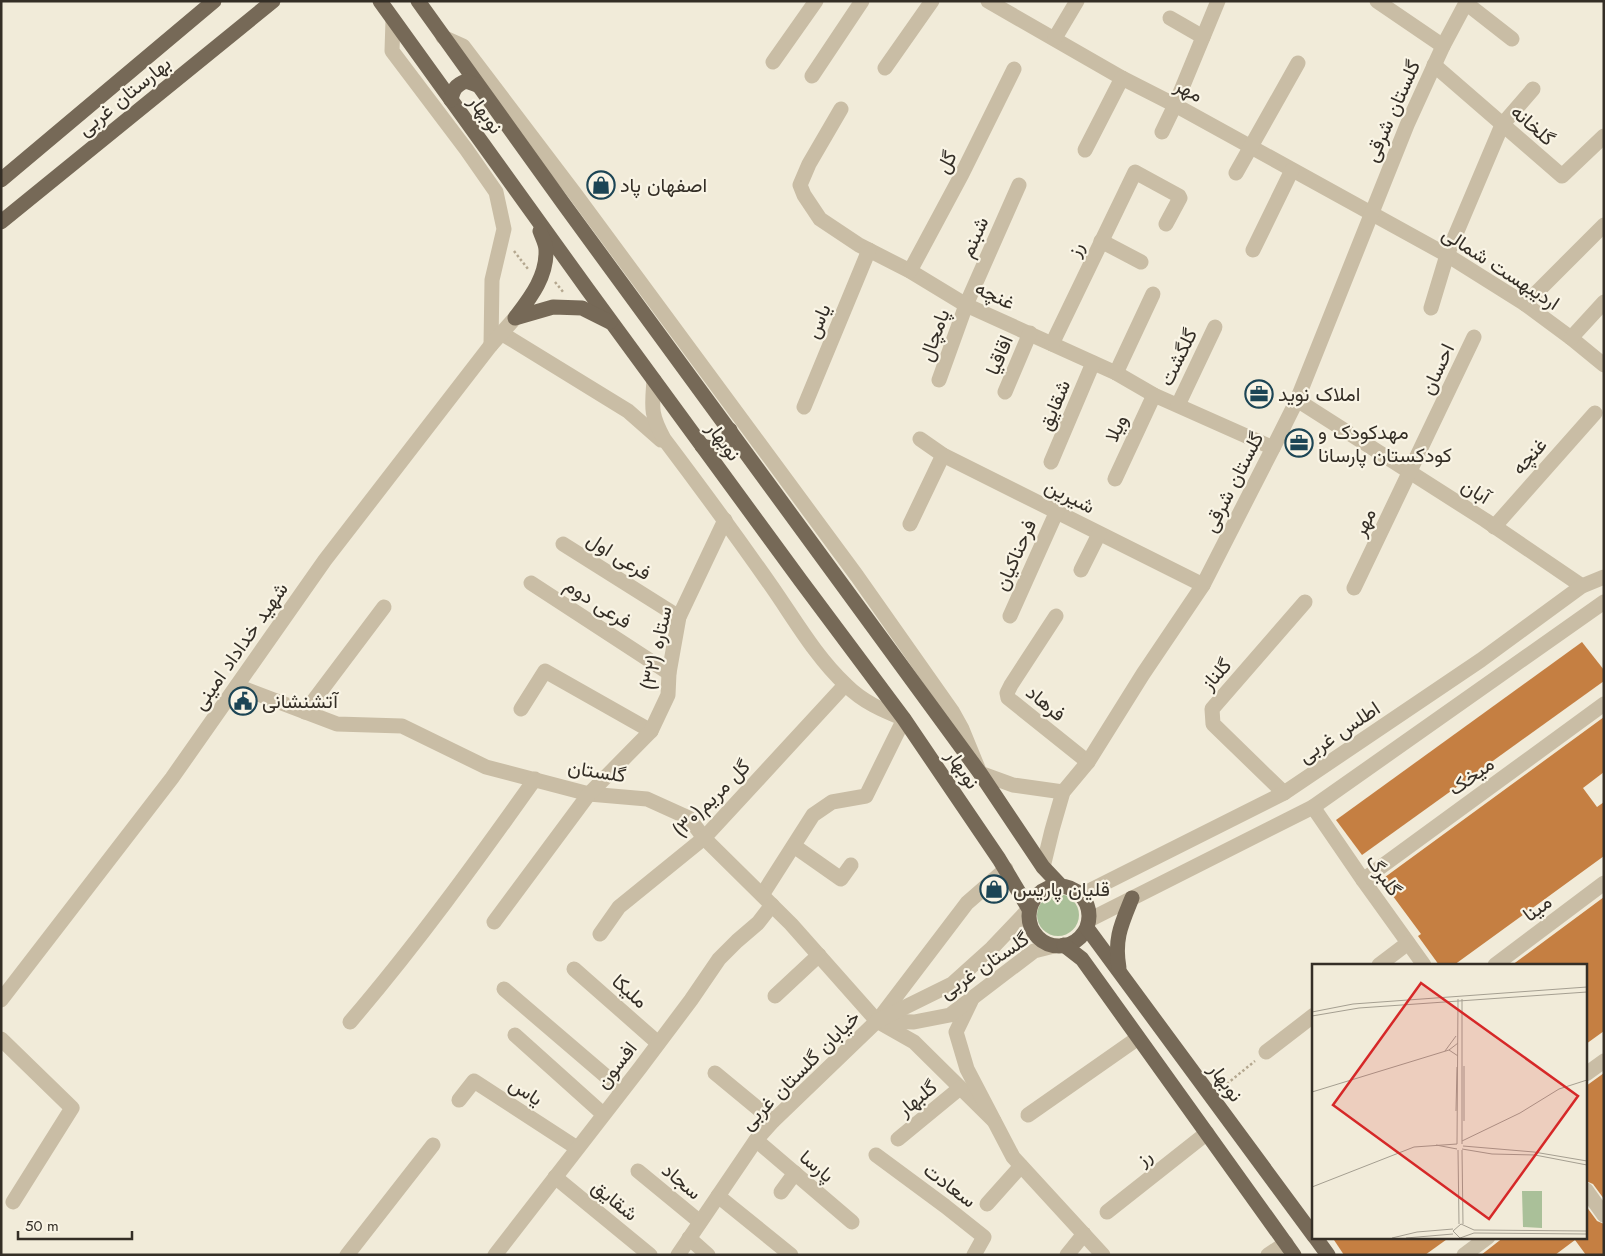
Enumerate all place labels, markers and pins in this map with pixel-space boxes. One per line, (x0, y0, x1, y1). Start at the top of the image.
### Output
shop icon: اصفهان پاد (586, 170, 616, 200)
place label: اصفهان پاد (620, 171, 707, 200)
office icon: املاک نوید (1244, 379, 1274, 409)
place label: املاک نوید (1278, 380, 1360, 409)
place label: مهدکودک و کودکستان پارسانا (1318, 418, 1452, 470)
office icon: مهدکودک و کودکستان پارسانا (1284, 428, 1314, 458)
public building icon: آتشنشانی (228, 686, 258, 716)
place label: آتشنشانی (262, 687, 339, 716)
shop icon: قلیان پاریس (979, 874, 1009, 904)
place label: قلیان پاریس (1013, 875, 1110, 904)

